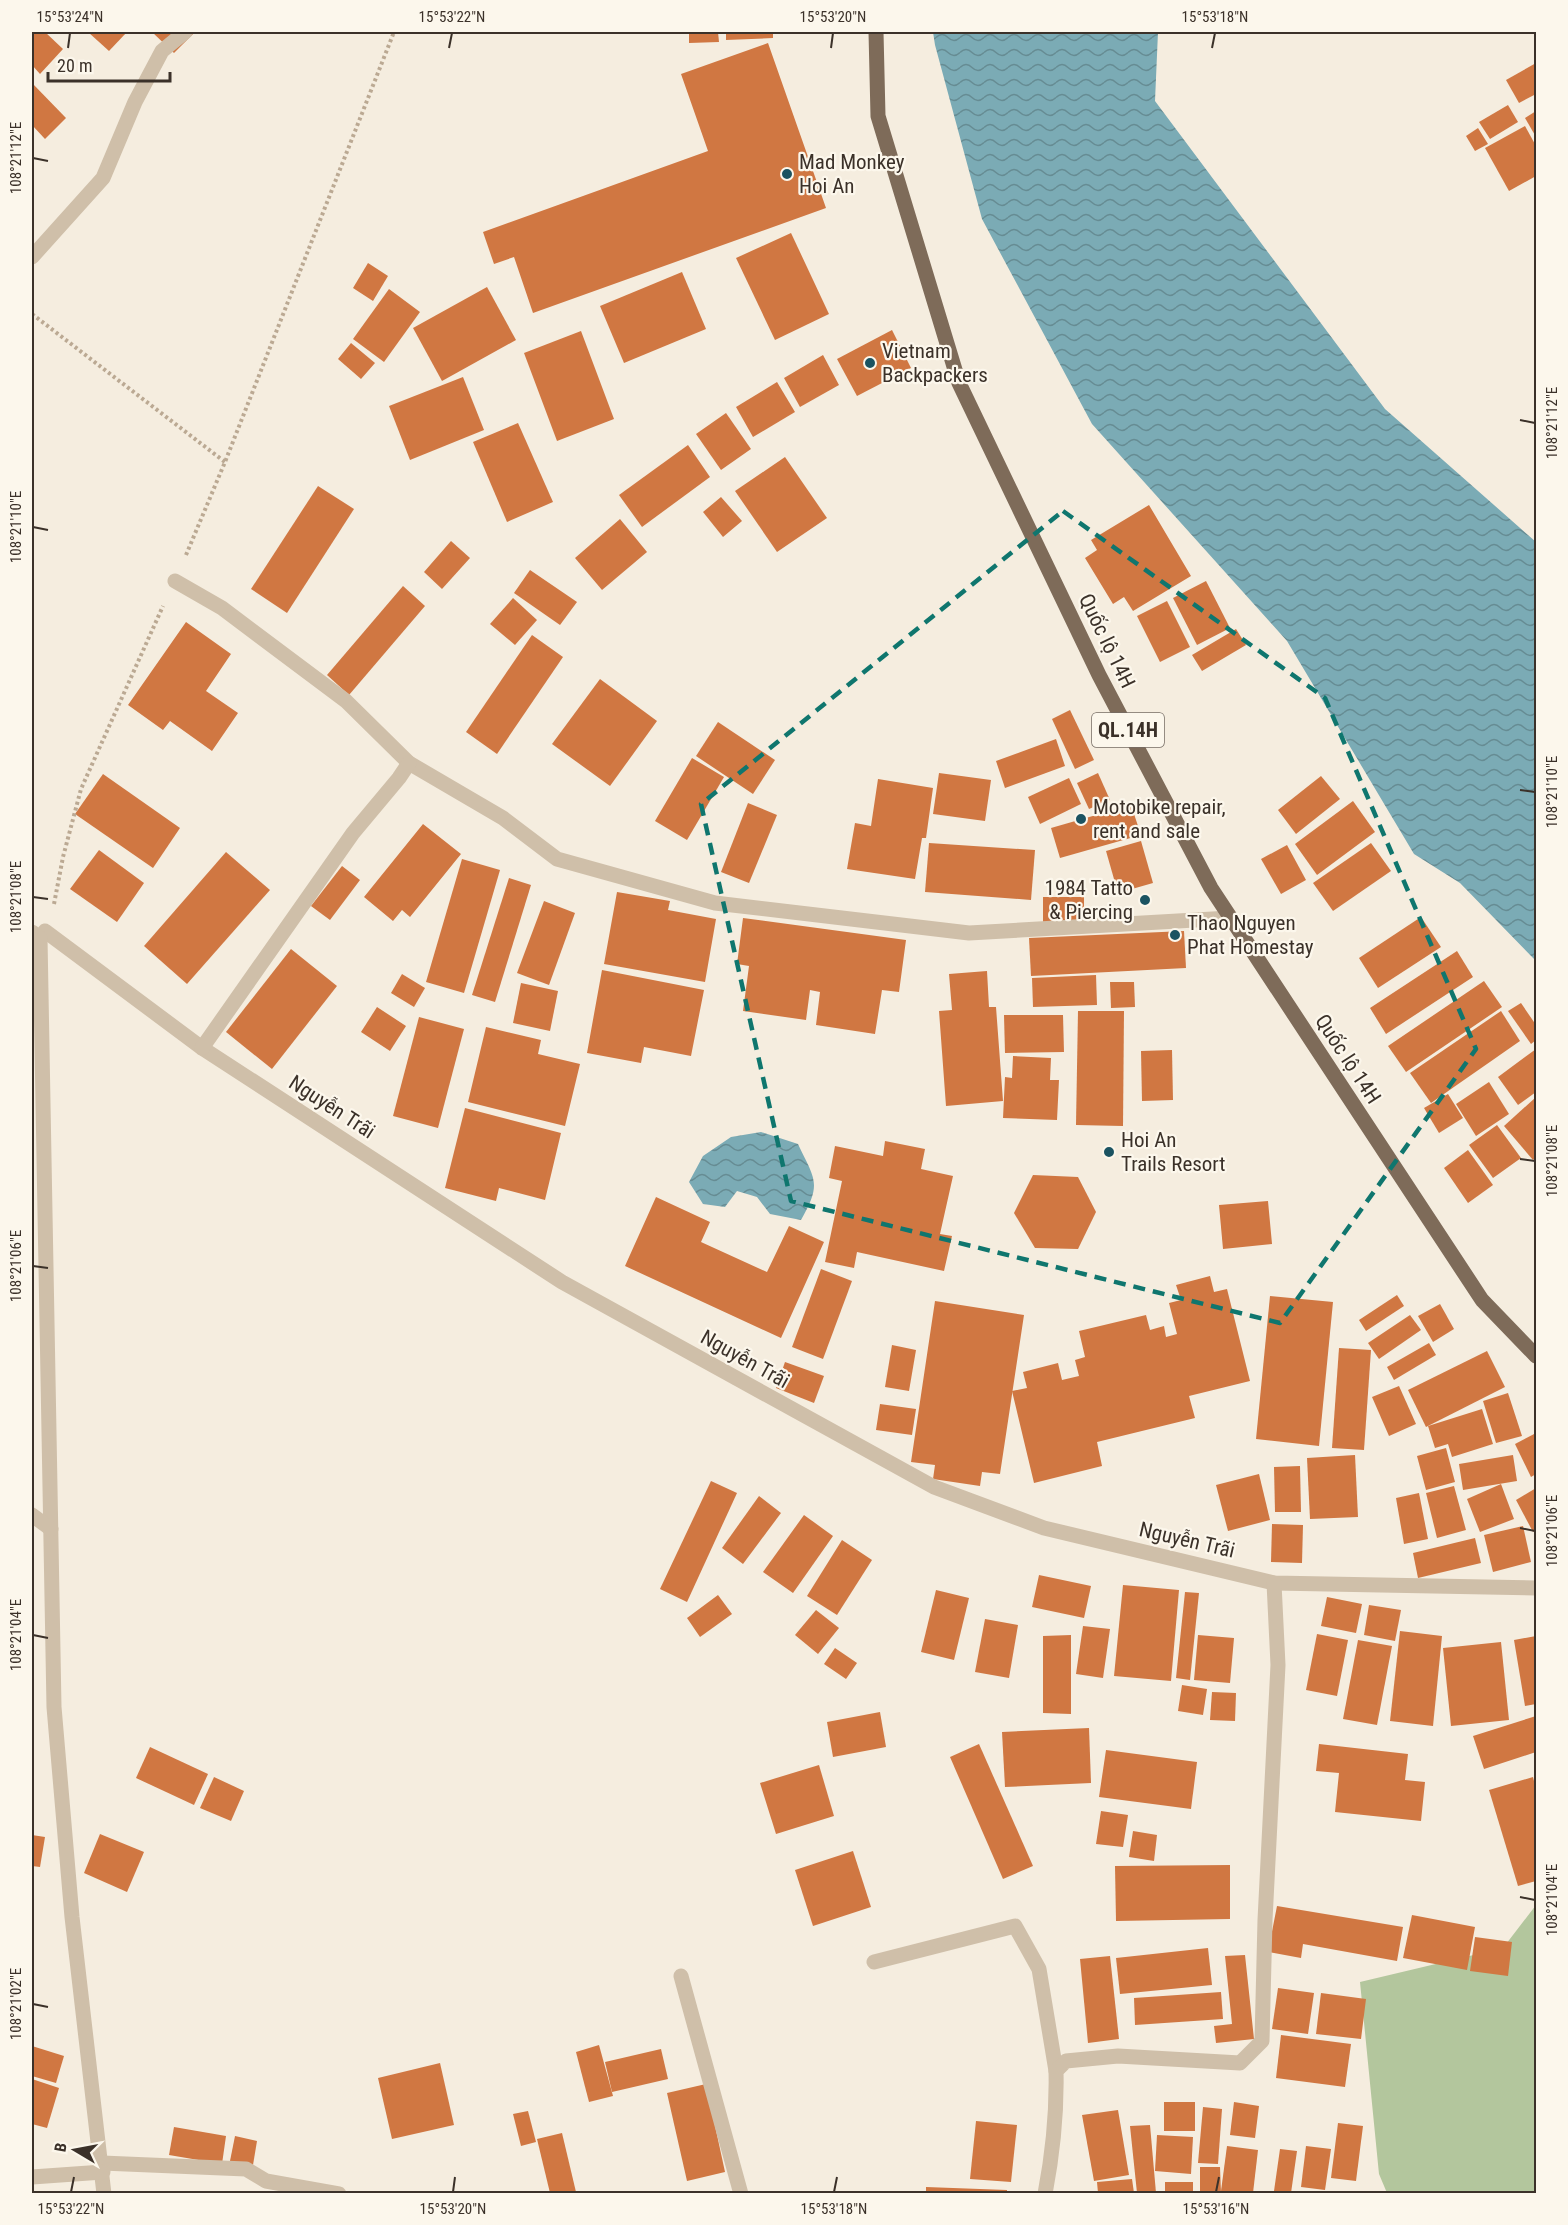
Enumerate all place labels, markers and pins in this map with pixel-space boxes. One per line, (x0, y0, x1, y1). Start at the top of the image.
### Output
place label: Mad Monkey Hoi An (799, 150, 905, 198)
marker: Mad Monkey Hoi An (780, 167, 794, 181)
place label: Vietnam Backpackers (882, 339, 988, 387)
marker: Vietnam Backpackers (863, 356, 877, 370)
place label: Motobike repair, rent and sale (1093, 795, 1226, 843)
marker: Motobike repair, rent and sale (1074, 812, 1088, 826)
place label: 1984 Tatto & Piercing (1045, 876, 1133, 924)
marker: 1984 Tatto & Piercing (1138, 893, 1152, 907)
place label: Thao Nguyen Phat Homestay (1187, 911, 1314, 959)
marker: Thao Nguyen Phat Homestay (1168, 928, 1182, 942)
place label: Hoi An Trails Resort (1121, 1128, 1225, 1176)
marker: Hoi An Trails Resort (1102, 1145, 1116, 1159)

